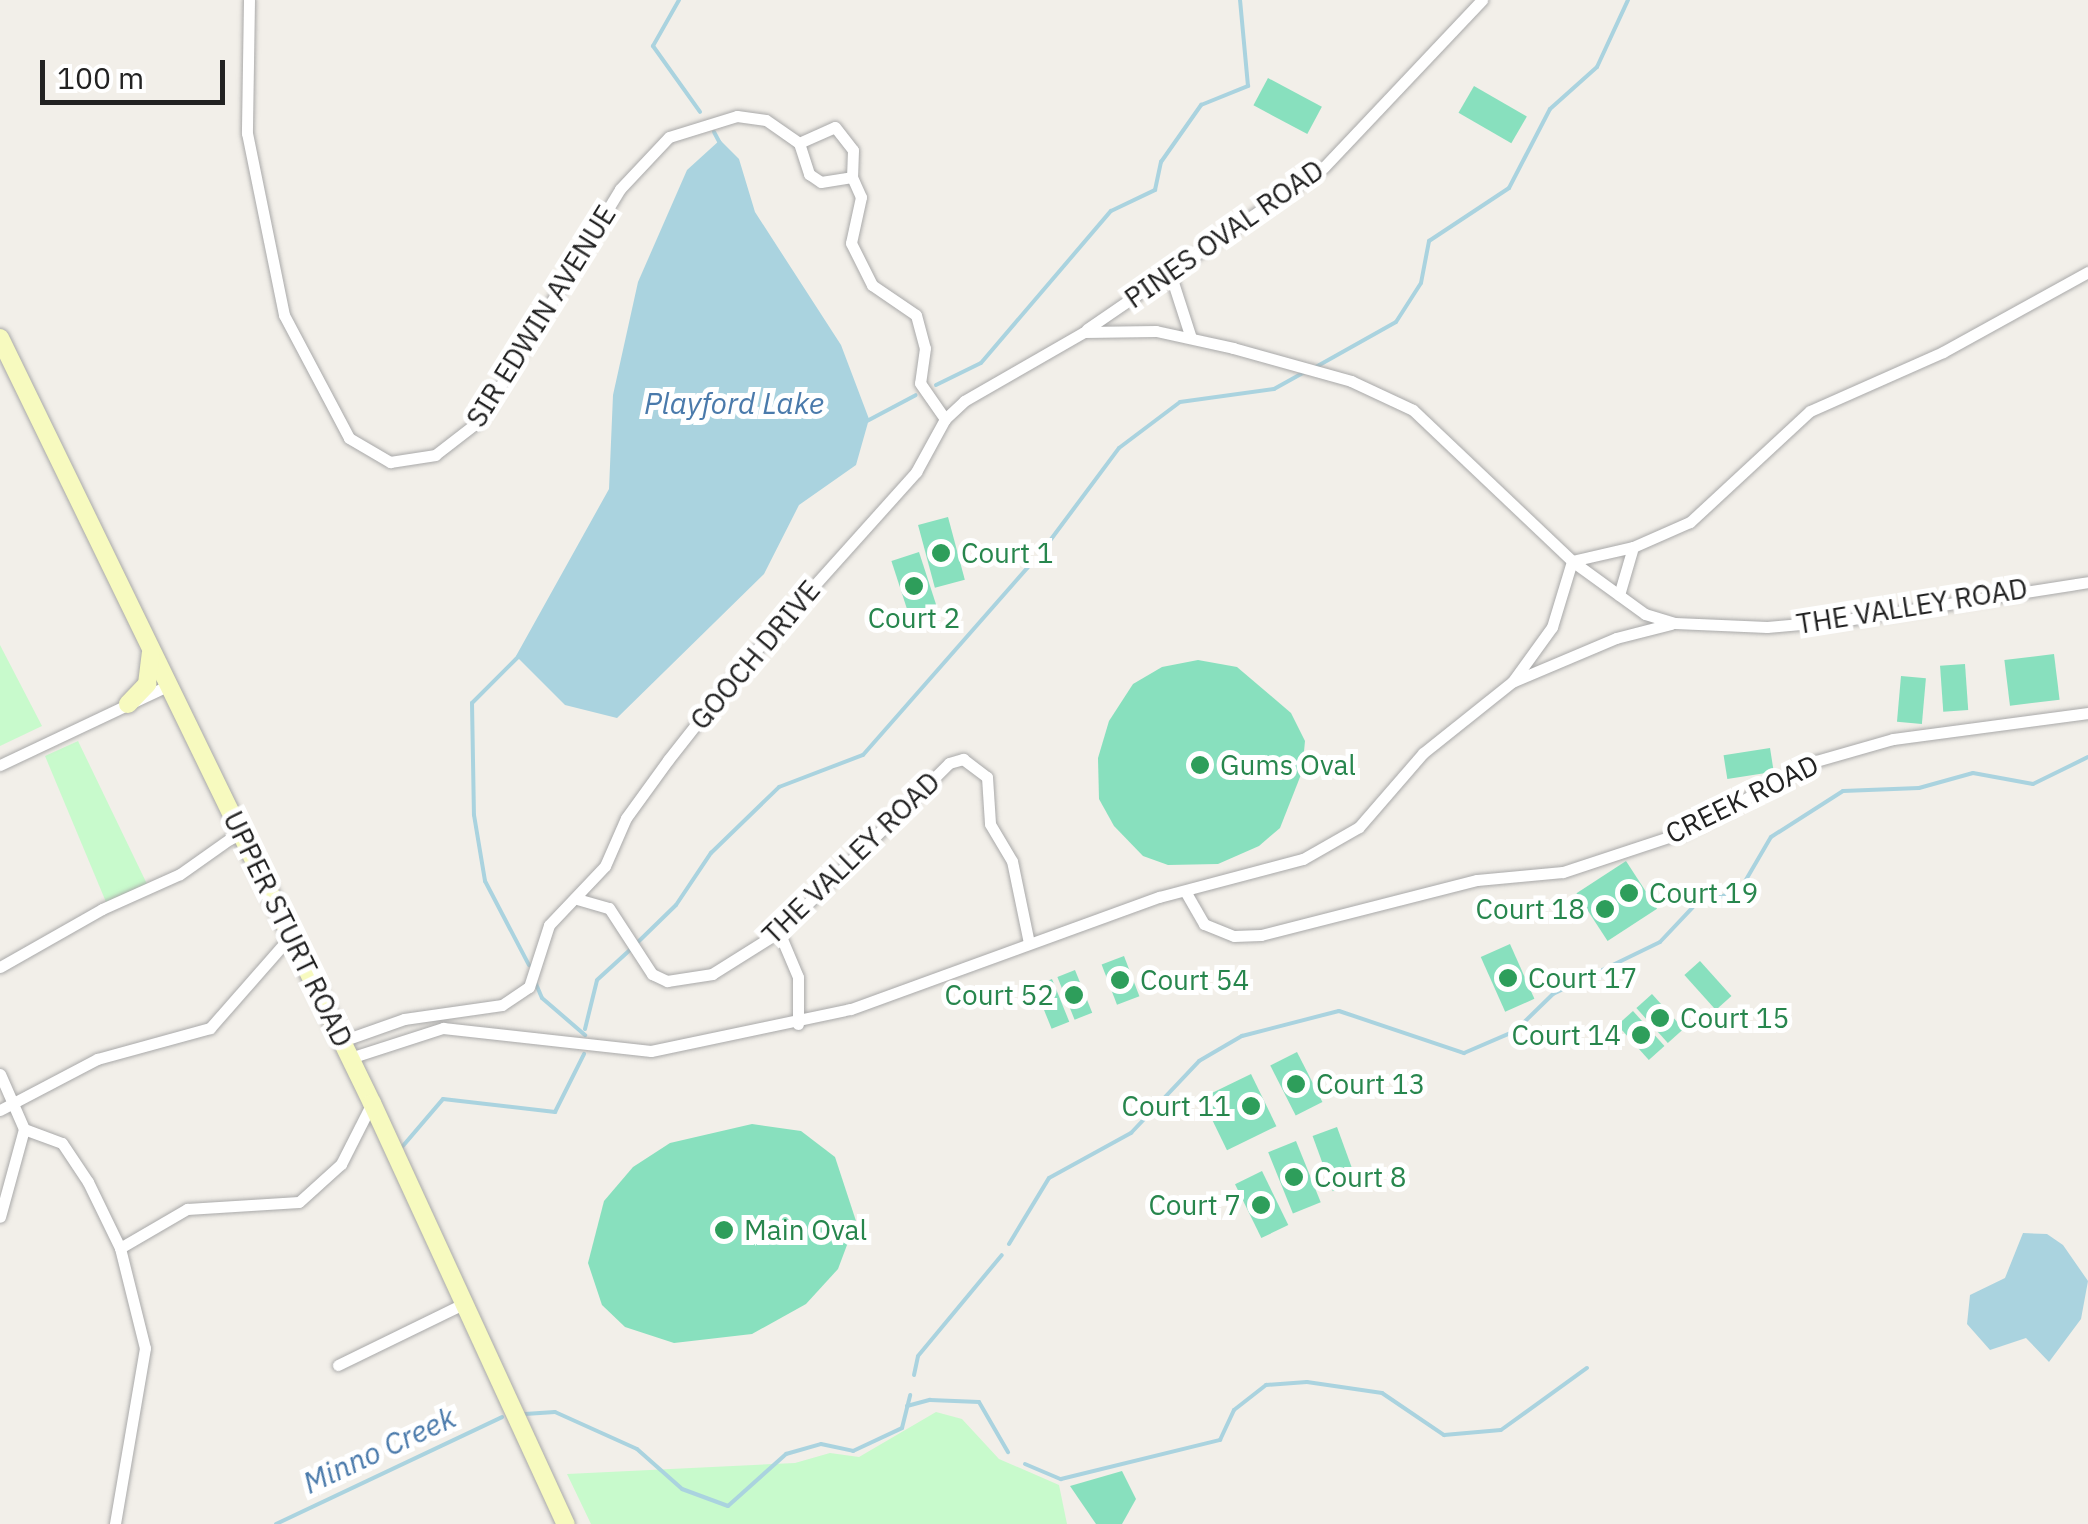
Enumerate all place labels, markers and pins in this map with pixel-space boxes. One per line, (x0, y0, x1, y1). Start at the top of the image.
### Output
place label: Court 1 (961, 536, 1054, 570)
marker: Court 1 (930, 542, 952, 564)
marker: Court 2 (903, 575, 925, 597)
place label: Court 2 (868, 601, 960, 635)
place label: Gums Oval (1220, 748, 1356, 782)
marker: Gums Oval (1189, 754, 1211, 776)
place label: Court 19 (1649, 876, 1758, 910)
marker: Court 19 (1618, 882, 1640, 904)
place label: Court 18 (1476, 892, 1585, 926)
marker: Court 18 (1594, 898, 1616, 920)
place label: Court 17 (1528, 961, 1637, 995)
place label: Court 54 (1140, 963, 1249, 997)
marker: Court 17 (1497, 967, 1519, 989)
marker: Court 54 (1109, 969, 1131, 991)
place label: Court 52 (945, 978, 1054, 1012)
marker: Court 52 (1063, 984, 1085, 1006)
place label: Court 15 (1680, 1001, 1789, 1035)
marker: Court 15 (1649, 1007, 1671, 1029)
place label: Court 14 (1512, 1018, 1621, 1052)
marker: Court 14 (1630, 1024, 1652, 1046)
place label: Court 13 (1316, 1067, 1425, 1101)
marker: Court 13 (1285, 1073, 1307, 1095)
place label: Court 11 (1122, 1089, 1231, 1123)
marker: Court 11 (1240, 1095, 1262, 1117)
place label: Court 8 (1314, 1160, 1407, 1194)
marker: Court 8 (1283, 1166, 1305, 1188)
place label: Court 7 (1148, 1188, 1241, 1222)
marker: Court 7 (1250, 1194, 1272, 1216)
place label: Main Oval (744, 1213, 867, 1247)
marker: Main Oval (713, 1219, 735, 1241)

